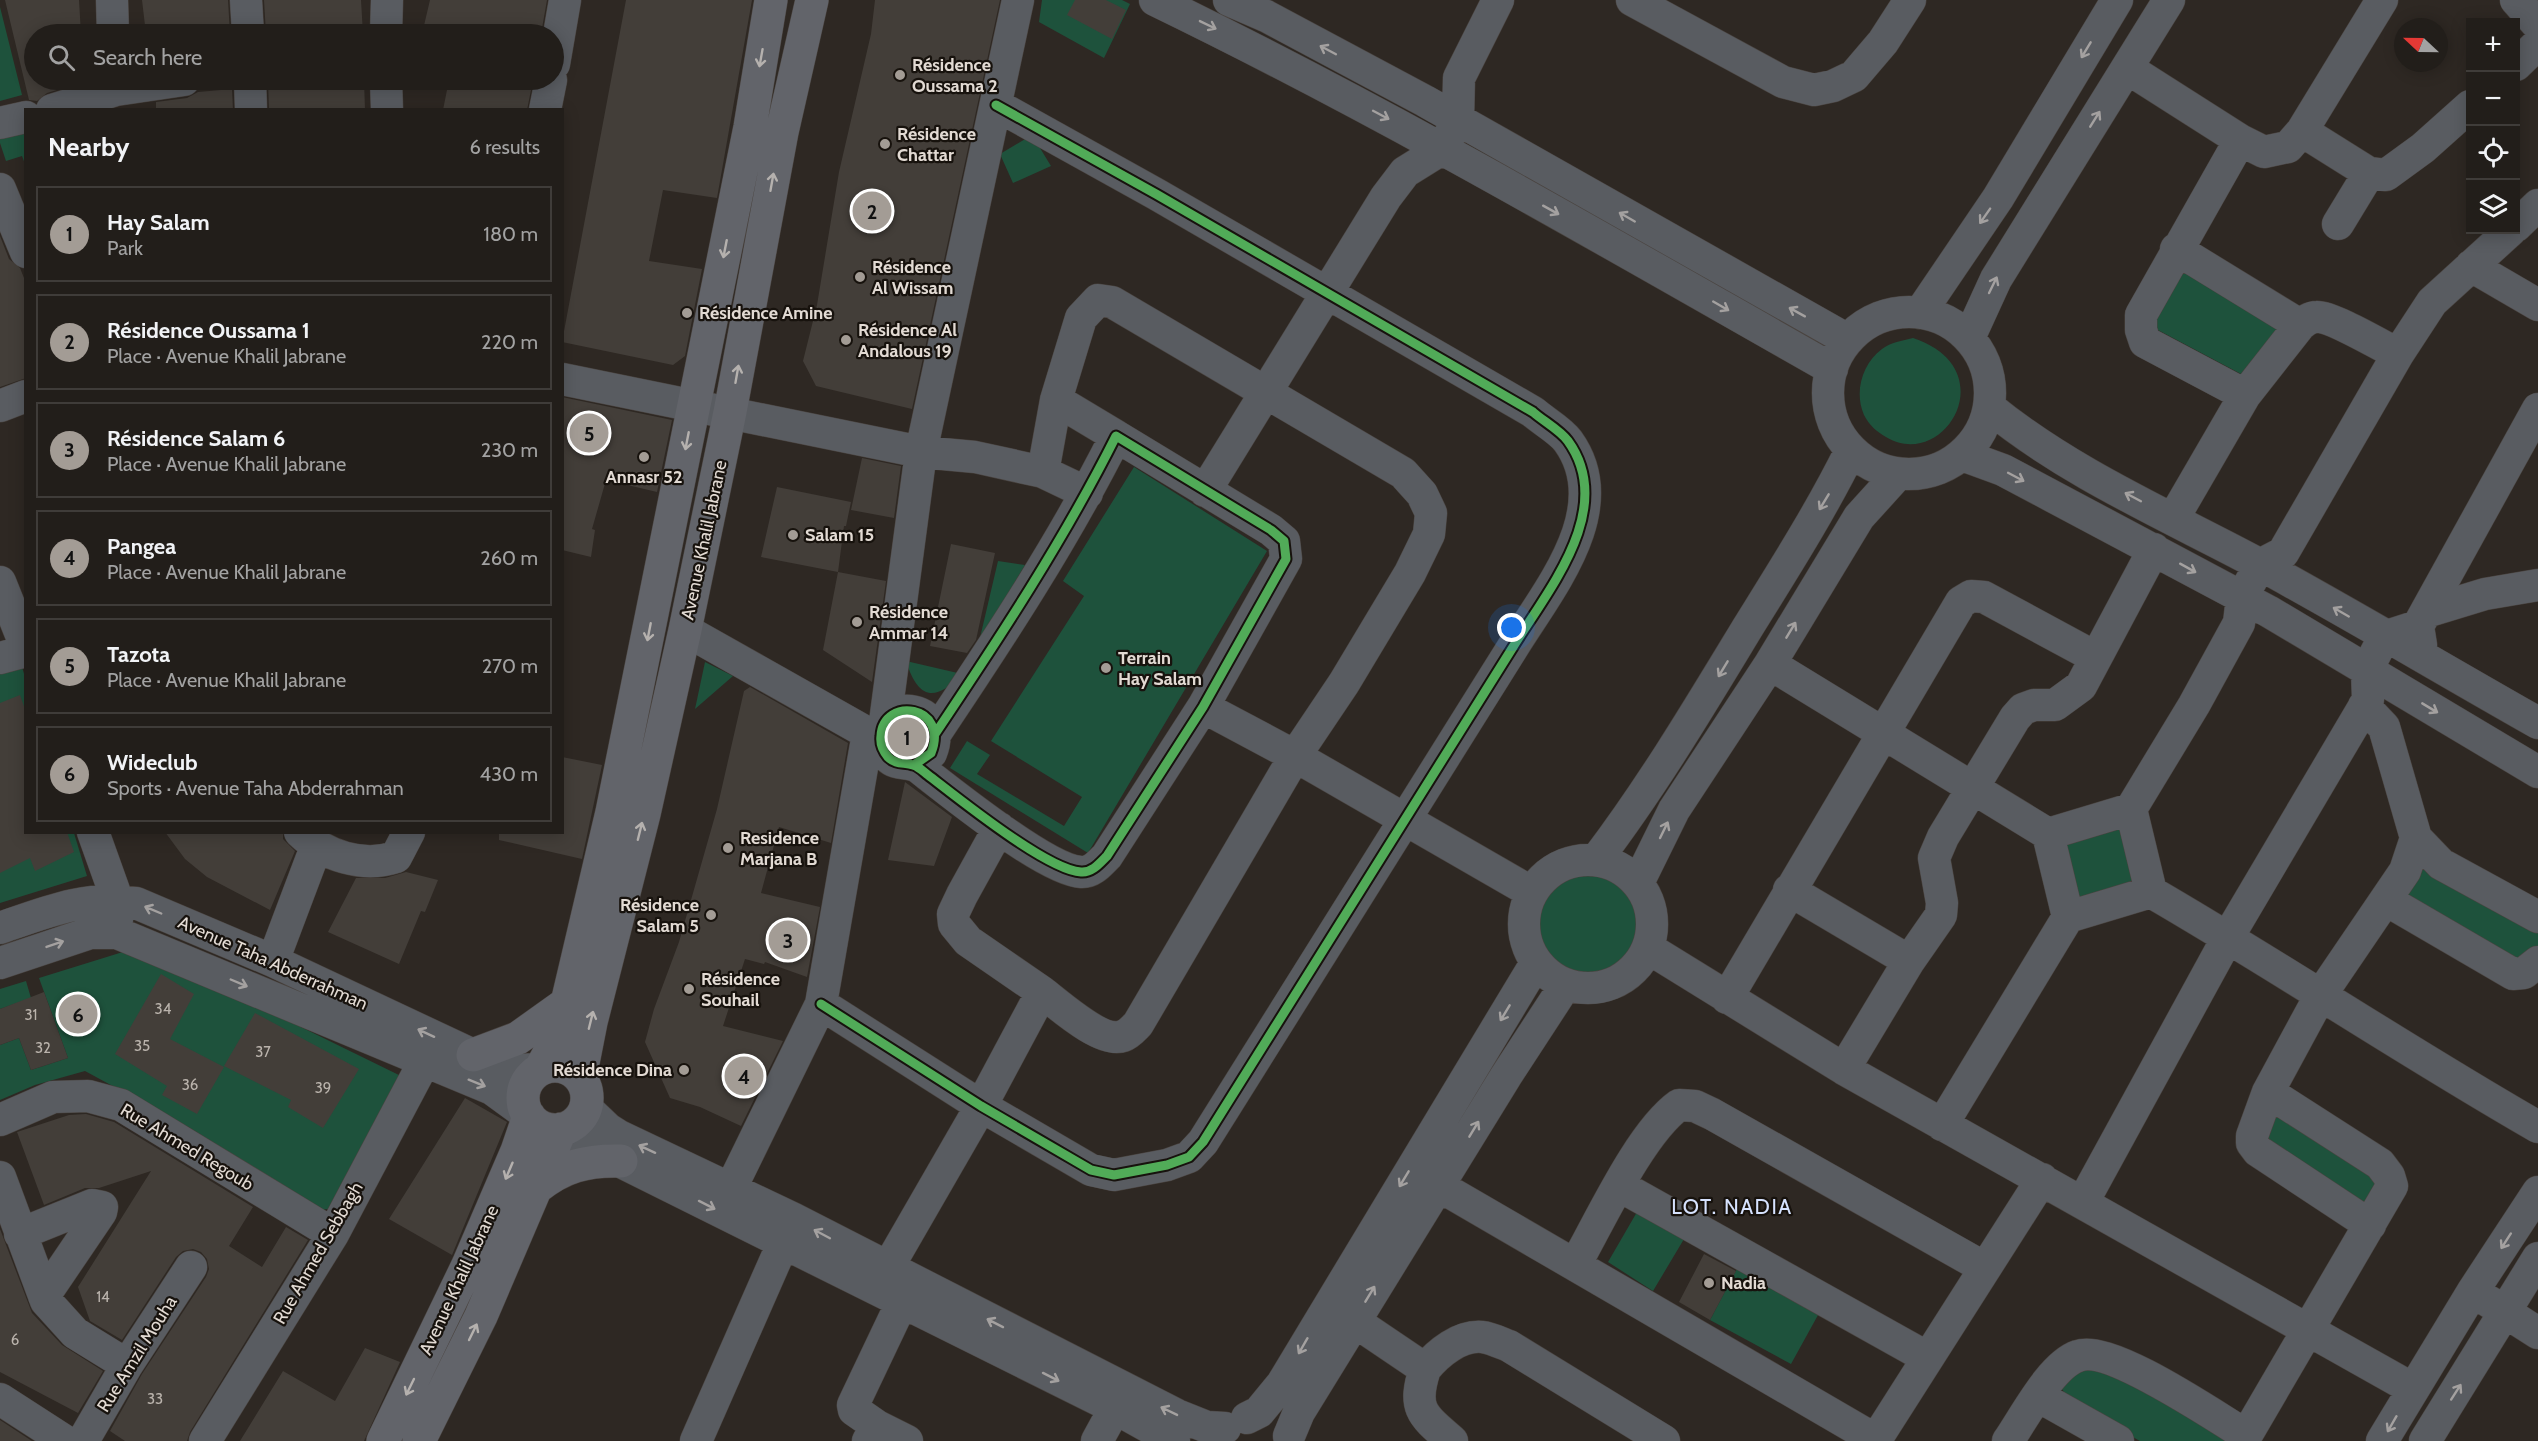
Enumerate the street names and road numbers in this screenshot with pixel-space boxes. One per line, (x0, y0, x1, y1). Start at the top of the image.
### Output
street label: Avenue Khalil Jabrane (676, 458, 732, 622)
street label: Avenue Taha Abderrahman (175, 911, 371, 1015)
street label: Rue Ahmed Regoub (117, 1099, 257, 1195)
street label: Rue Ahmed Sebbagh (268, 1178, 368, 1328)
street label: Avenue Khalil Jabrane (415, 1202, 503, 1358)
street label: Rue Amzil Mouha (92, 1292, 182, 1416)

